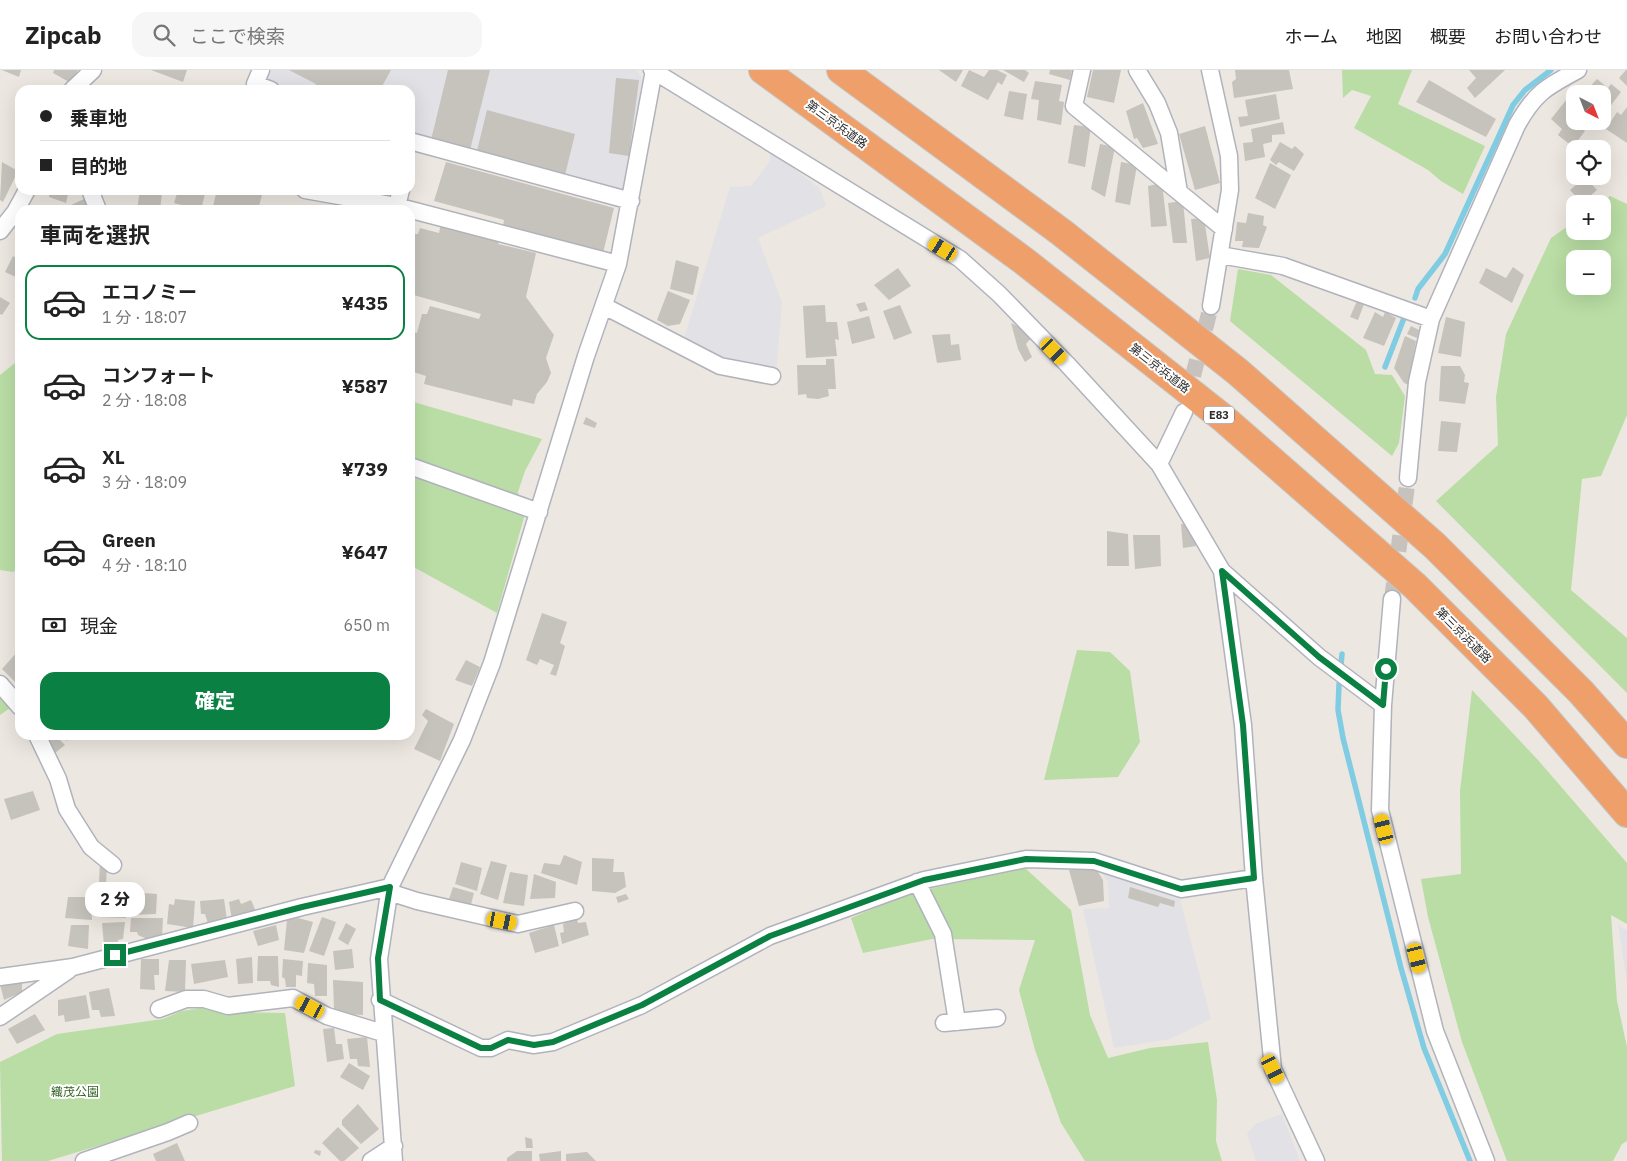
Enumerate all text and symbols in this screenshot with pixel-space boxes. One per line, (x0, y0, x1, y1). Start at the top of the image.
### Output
search box (132, 12, 482, 57)
text: Zipcab (25, 19, 102, 51)
icon: search (150, 21, 178, 49)
text: ここで検索 (190, 24, 285, 48)
text: ホーム (1285, 25, 1338, 48)
text: 地図 (1366, 25, 1402, 48)
text: 概要 (1430, 25, 1466, 48)
text: お問い合わせ (1494, 25, 1602, 48)
north arrow (1566, 85, 1611, 130)
map controls (1566, 85, 1611, 295)
street label: 第三京浜道路 (803, 97, 871, 151)
text: 乗車地 (70, 106, 127, 130)
button: locate (1566, 140, 1611, 185)
text: 目的地 (70, 154, 127, 178)
button: + (1566, 195, 1611, 240)
text: 車両を選択 (40, 220, 150, 249)
car (926, 235, 959, 263)
button: − (1566, 250, 1611, 295)
icon: car (42, 280, 87, 325)
text: エコノミー (102, 280, 197, 304)
text: ¥435 (341, 291, 388, 315)
text: 1 分 · 18:07 (102, 307, 187, 327)
car (1038, 335, 1069, 367)
street label: 第三京浜道路 (1127, 340, 1193, 396)
icon: car (42, 363, 87, 408)
text: コンフォート (102, 363, 215, 387)
text: ¥587 (341, 374, 388, 398)
text: 2 分 · 18:08 (102, 390, 187, 410)
road number: E83 (1204, 406, 1234, 424)
text: XL (102, 445, 125, 469)
icon: car (42, 446, 87, 491)
text: ¥739 (341, 457, 388, 481)
text: 3 分 · 18:09 (102, 472, 187, 492)
text: Green (102, 528, 156, 552)
icon: car (42, 529, 87, 574)
text: ¥647 (341, 540, 388, 564)
text: 4 分 · 18:10 (102, 555, 187, 575)
street label: 第三京浜道路 (1433, 604, 1495, 666)
icon: cash (40, 611, 68, 639)
text: 現金 (80, 614, 118, 638)
text: 650 m (343, 615, 390, 635)
route start (1375, 658, 1397, 680)
button: 確定 (40, 672, 390, 730)
car (1373, 813, 1394, 845)
callout: 2 分 (85, 882, 145, 918)
text: 2 分 (100, 889, 130, 909)
car (485, 911, 518, 931)
car (1406, 942, 1427, 974)
route end (104, 944, 126, 966)
car (293, 994, 326, 1020)
car (1259, 1052, 1286, 1086)
park label: 織茂公園 (51, 1084, 99, 1099)

